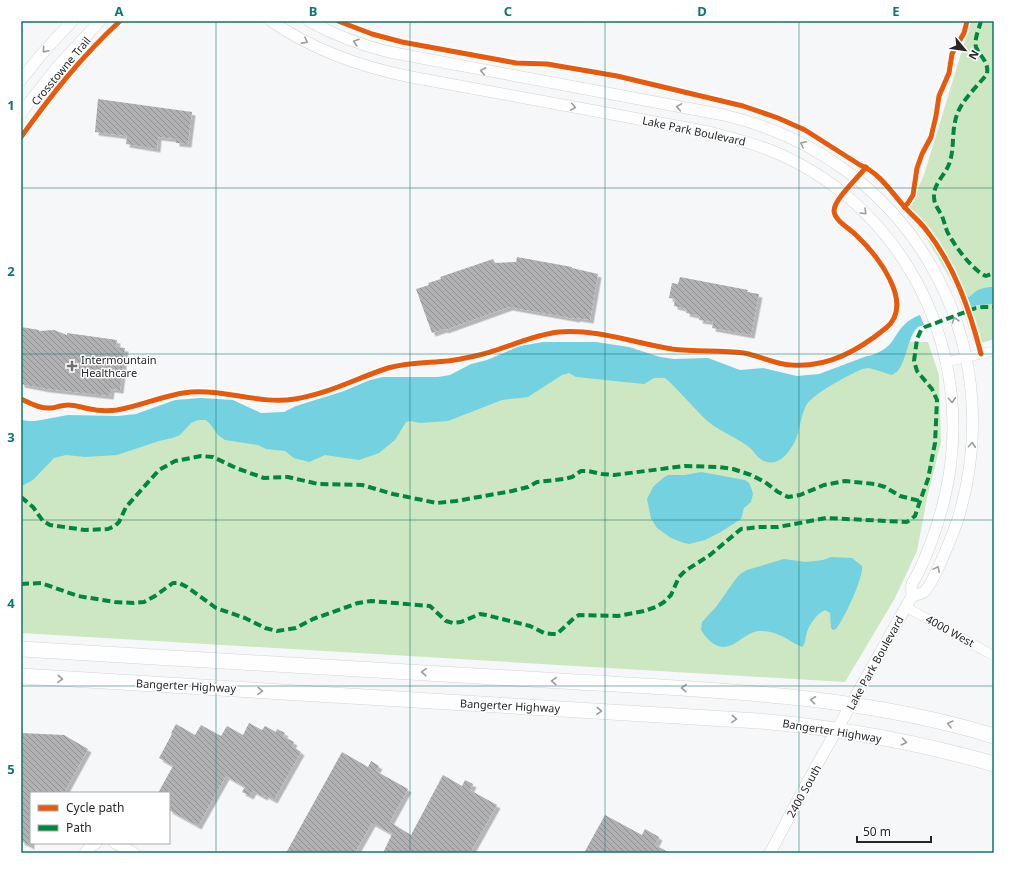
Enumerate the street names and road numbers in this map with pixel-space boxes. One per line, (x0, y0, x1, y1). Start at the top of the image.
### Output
street label: Crosstowne Trail (28, 33, 94, 108)
street label: Lake Park Boulevard (641, 112, 747, 149)
street label: 4000 West (923, 611, 977, 650)
street label: Lake Park Boulevard (842, 613, 907, 712)
street label: Bangerter Highway (136, 675, 237, 696)
street label: Bangerter Highway (460, 695, 561, 716)
street label: Bangerter Highway (781, 715, 883, 746)
street label: 2400 South (783, 762, 824, 820)

